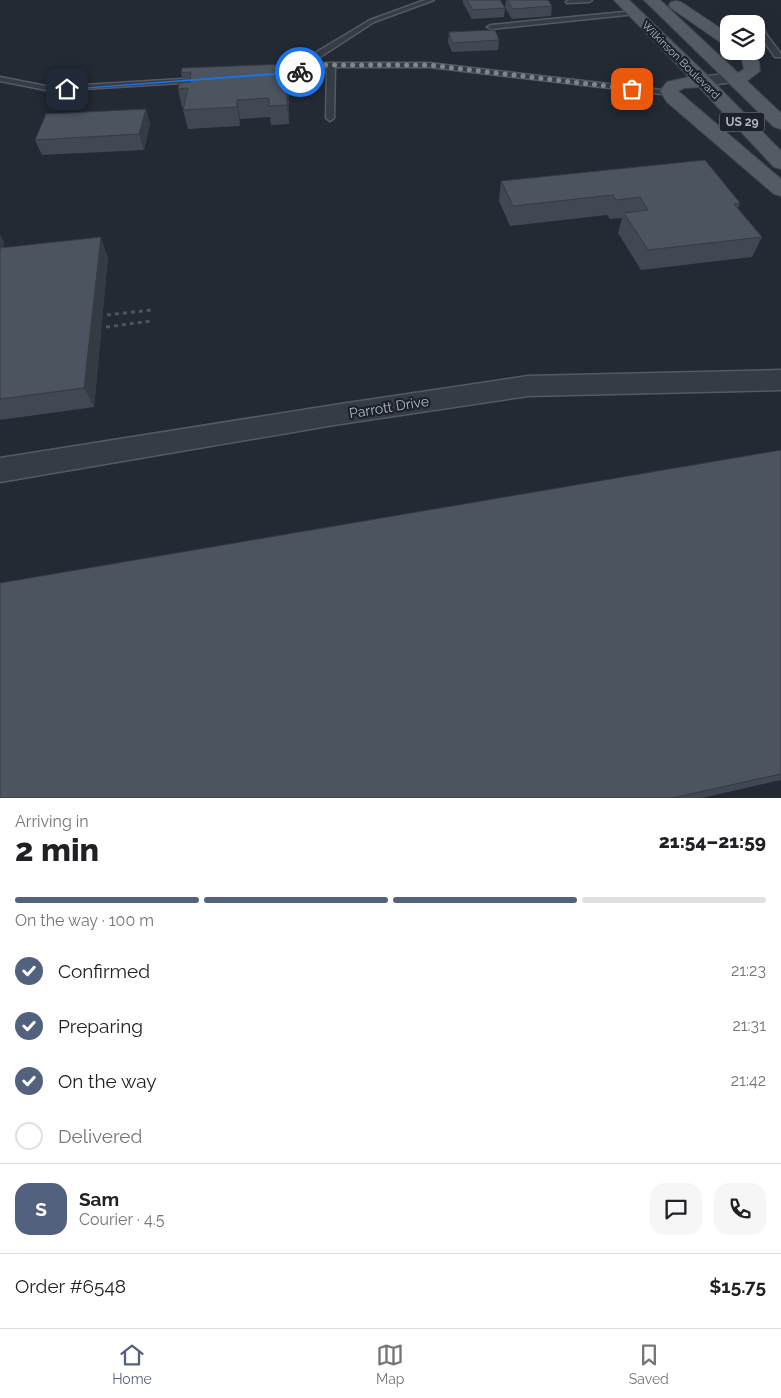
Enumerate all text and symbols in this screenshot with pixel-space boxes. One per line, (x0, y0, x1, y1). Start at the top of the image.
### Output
map controls (720, 15, 765, 60)
button: layers (720, 15, 765, 60)
street label: Wilkinson Boulevard (639, 19, 722, 102)
courier (275, 47, 325, 97)
icon: bike (286, 58, 314, 86)
pin (46, 68, 88, 110)
pin (611, 68, 653, 110)
icon: home (53, 75, 81, 103)
icon: bag (618, 75, 646, 103)
road number: US 29 (720, 112, 764, 132)
street label: Parrott Drive (348, 393, 430, 421)
text: Arriving in (15, 812, 89, 831)
text: 21:54–21:59 (659, 830, 766, 852)
text: 2 min (15, 831, 99, 868)
text: On the way · 100 m (15, 911, 154, 930)
icon: check (15, 957, 43, 985)
text: Confirmed (58, 960, 150, 982)
text: 21:23 (731, 961, 766, 980)
icon: check (15, 1012, 43, 1040)
text: Preparing (58, 1015, 143, 1037)
text: 21:31 (732, 1016, 766, 1035)
icon: check (15, 1067, 43, 1095)
text: On the way (58, 1070, 157, 1092)
text: 21:42 (731, 1071, 766, 1090)
text: Delivered (58, 1125, 142, 1147)
button: chat (650, 1183, 702, 1235)
button: phone (714, 1183, 766, 1235)
text: Sam (79, 1188, 119, 1210)
text: S (35, 1198, 47, 1220)
text: Courier · 4.5 (79, 1210, 164, 1229)
text: Order #6548 (15, 1275, 126, 1297)
text: $15.75 (709, 1275, 766, 1297)
tab: Home (112, 1341, 152, 1387)
tab: Map (376, 1341, 405, 1387)
tab: Saved (629, 1341, 669, 1387)

